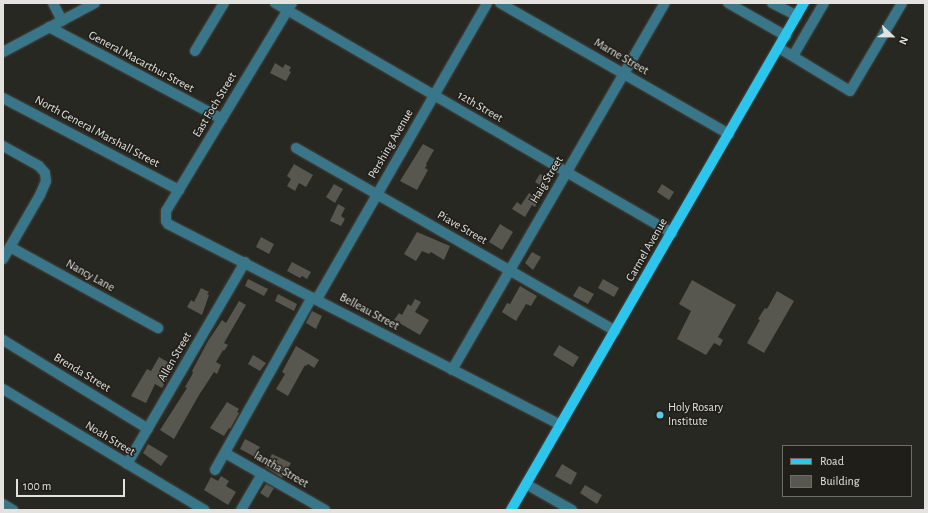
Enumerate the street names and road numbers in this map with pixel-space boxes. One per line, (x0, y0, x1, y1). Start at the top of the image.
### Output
street label: General Macarthur Street (86, 28, 196, 96)
street label: Marne Street (591, 36, 651, 78)
street label: East Foch Street (190, 70, 240, 140)
street label: 12th Street (455, 88, 505, 126)
street label: North General Marshall Street (32, 93, 162, 171)
street label: Pershing Avenue (365, 107, 417, 181)
street label: Haig Street (527, 154, 567, 206)
street label: Piave Street (434, 208, 490, 248)
street label: Carmel Avenue (623, 216, 671, 284)
street label: Nancy Lane (63, 257, 117, 295)
street label: Belleau Street (337, 290, 401, 334)
street label: Allen Street (155, 330, 195, 384)
street label: Brenda Street (51, 350, 113, 396)
street label: Noah Street (82, 418, 138, 460)
street label: Iantha Street (251, 449, 311, 491)

